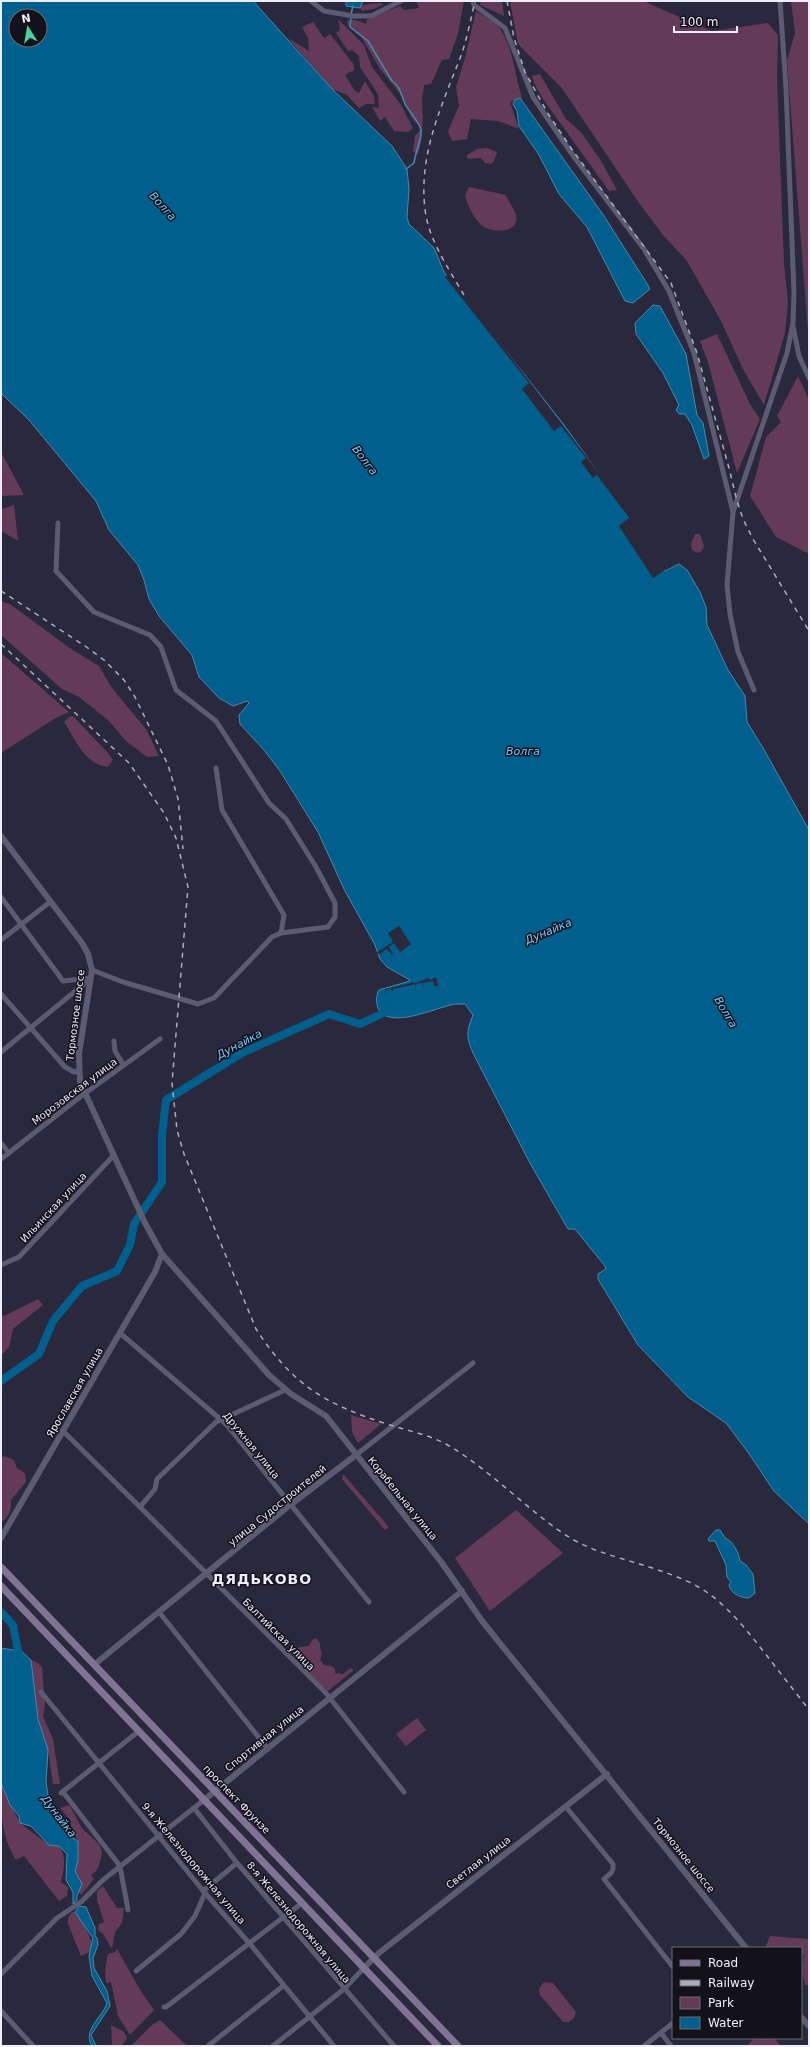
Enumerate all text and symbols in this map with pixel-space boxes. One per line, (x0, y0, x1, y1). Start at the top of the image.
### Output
north arrow (8, 8, 48, 48)
scale bar (674, 8, 737, 34)
text: N (20, 11, 32, 26)
text: 100 m (680, 15, 718, 29)
water label: Волга (146, 189, 179, 223)
water label: Волга (349, 443, 380, 478)
water label: Волга (506, 745, 540, 758)
water label: Дунайка (522, 916, 574, 948)
street label: Тормозное шоссе (64, 969, 87, 1062)
water label: Волга (711, 994, 740, 1030)
water label: Дунайка (213, 1027, 264, 1062)
street label: Морозовская улица (30, 1056, 119, 1127)
street label: Ильинская улица (18, 1170, 89, 1245)
street label: Ярославская улица (44, 1345, 105, 1439)
street label: Дружная улица (221, 1410, 282, 1481)
street label: Корабельная улица (366, 1454, 440, 1542)
street label: улица Судостроителей (226, 1463, 328, 1548)
district label: ДЯДЬКОВО (212, 1571, 312, 1587)
street label: Балтийская улица (241, 1596, 317, 1672)
street label: Спортивная улица (223, 1703, 306, 1773)
street label: проспект Фрунзе (201, 1763, 272, 1836)
water label: Дунайка (38, 1792, 79, 1840)
street label: 9-я Железнодорожная улица (140, 1801, 248, 1926)
street label: Тормозное шоссе (650, 1815, 717, 1895)
street label: Светлая улица (444, 1834, 513, 1891)
street label: 8-я Железнодорожная улица (245, 1860, 353, 1985)
legend (672, 1947, 802, 2039)
text: Road (708, 1956, 738, 1970)
text: Railway (708, 1976, 754, 1990)
text: Park (708, 1996, 734, 2010)
text: Water (708, 2016, 744, 2030)

